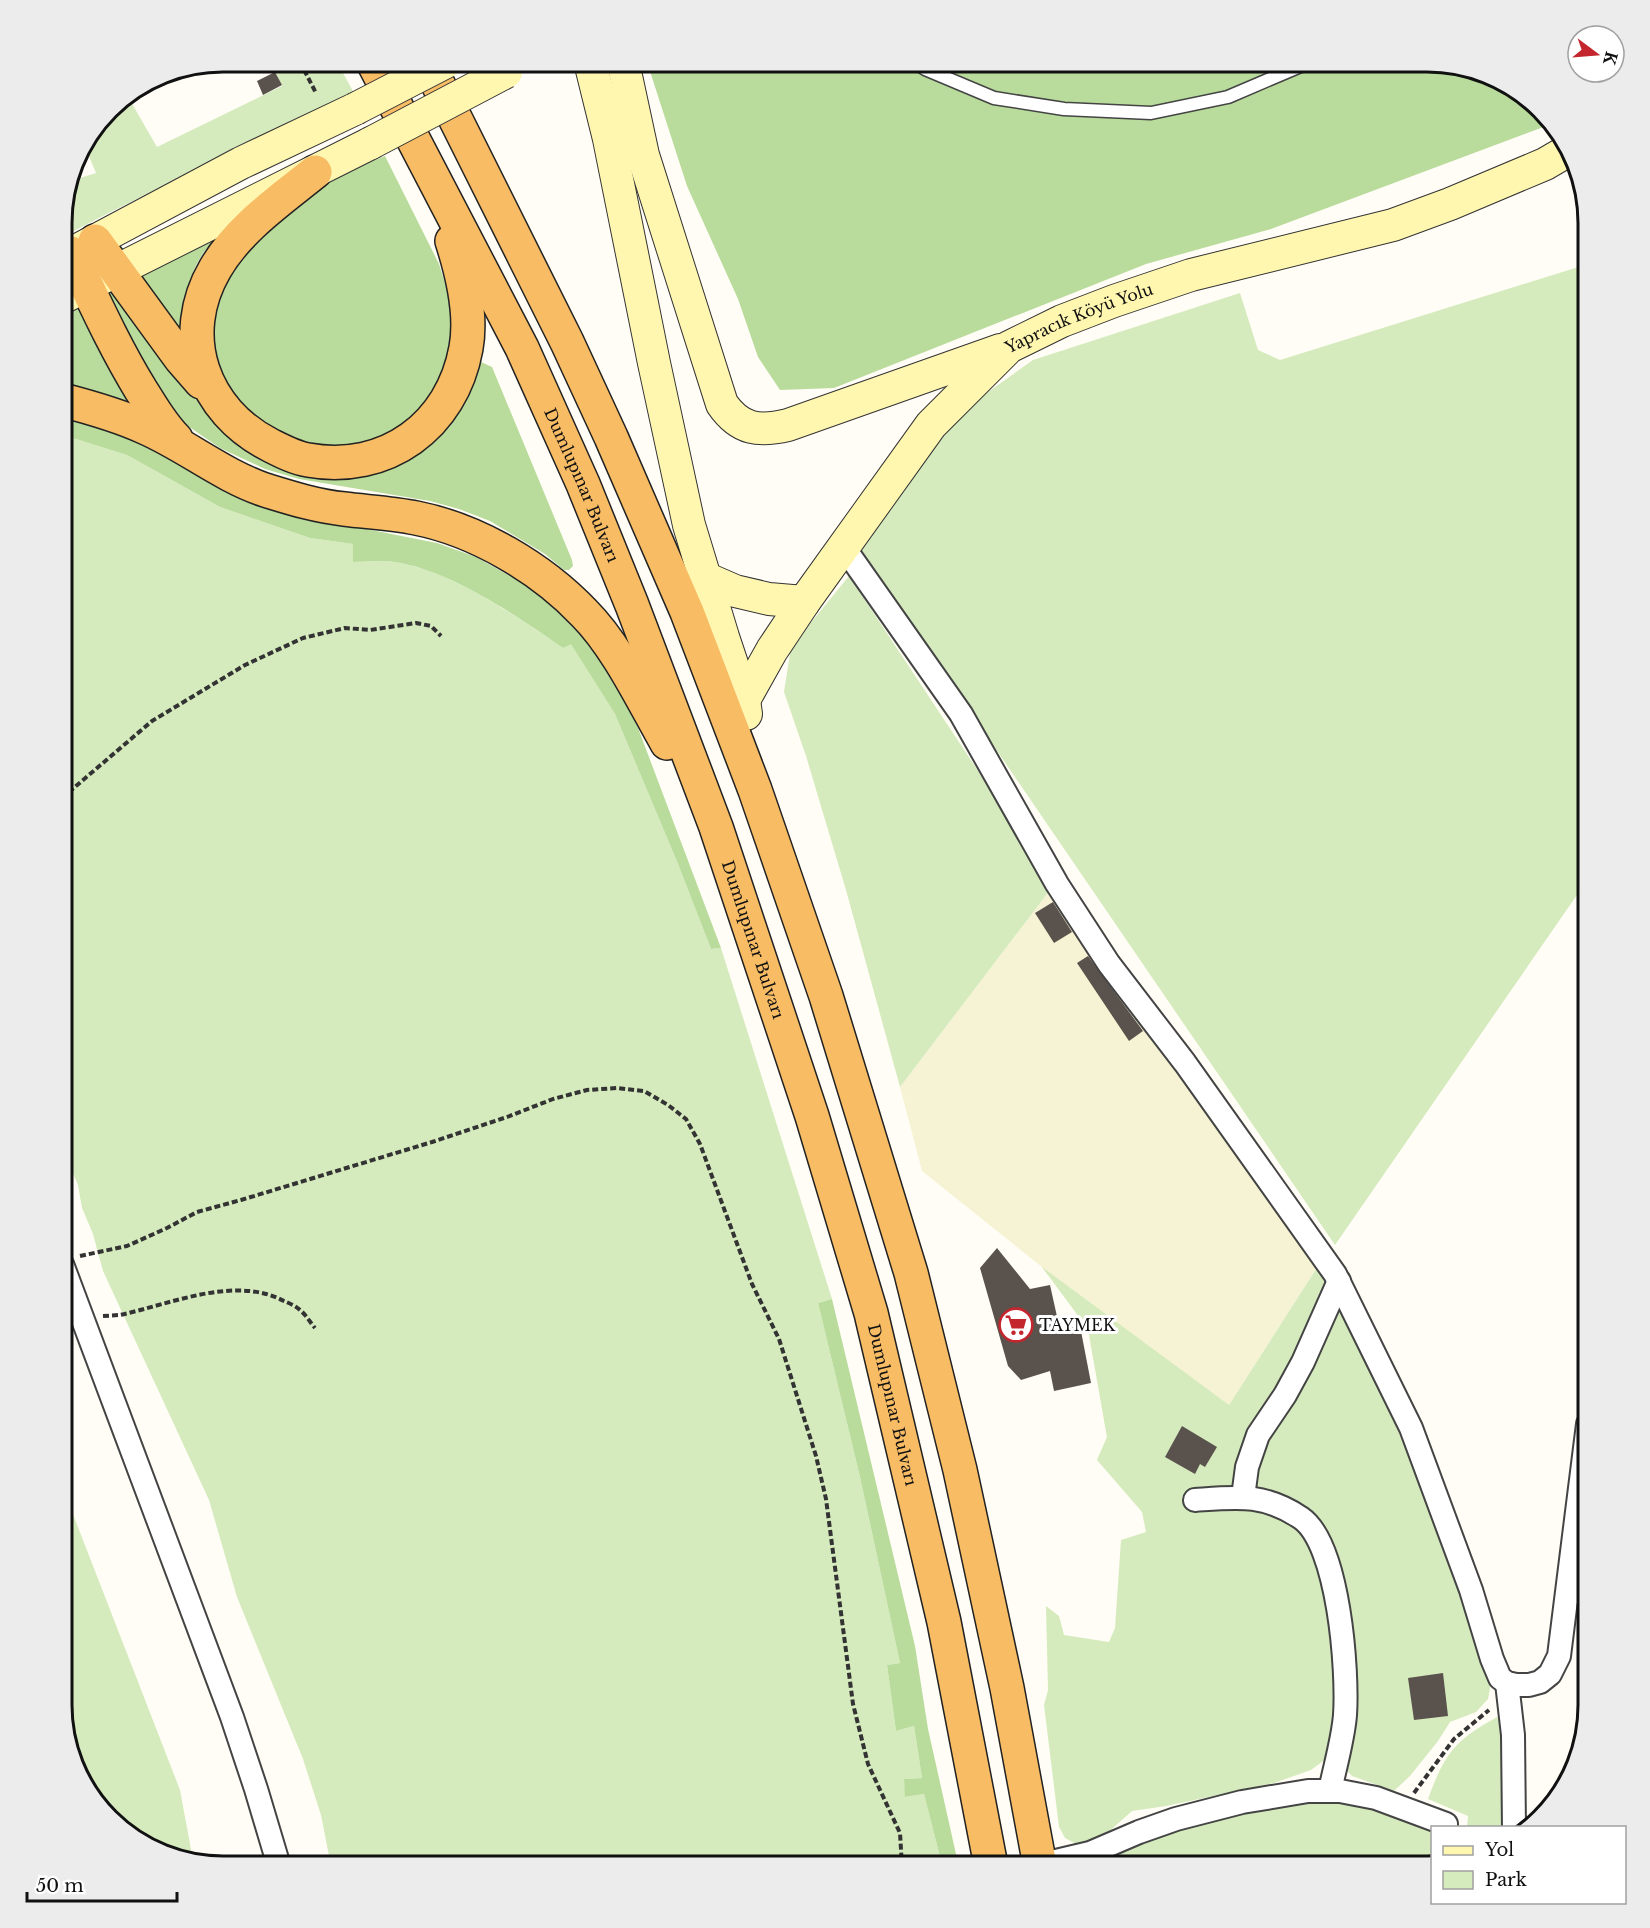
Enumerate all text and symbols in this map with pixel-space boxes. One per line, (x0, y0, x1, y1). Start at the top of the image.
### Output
north arrow (1566, 24, 1626, 84)
text: K (1599, 49, 1622, 68)
street label: Yapracık Köyü Yolu (1001, 279, 1156, 358)
street label: Dumlupınar Bulvarı (540, 405, 624, 565)
street label: Dumlupınar Bulvarı (718, 858, 789, 1022)
supermarket icon: TAYMEK (998, 1307, 1034, 1343)
place label: TAYMEK (1039, 1315, 1116, 1335)
street label: Dumlupınar Bulvarı (864, 1322, 922, 1488)
legend (1431, 1826, 1626, 1904)
text: Yol (1484, 1839, 1514, 1861)
scale bar (27, 1865, 177, 1903)
text: Park (1485, 1869, 1527, 1891)
text: 50 m (36, 1875, 84, 1897)

